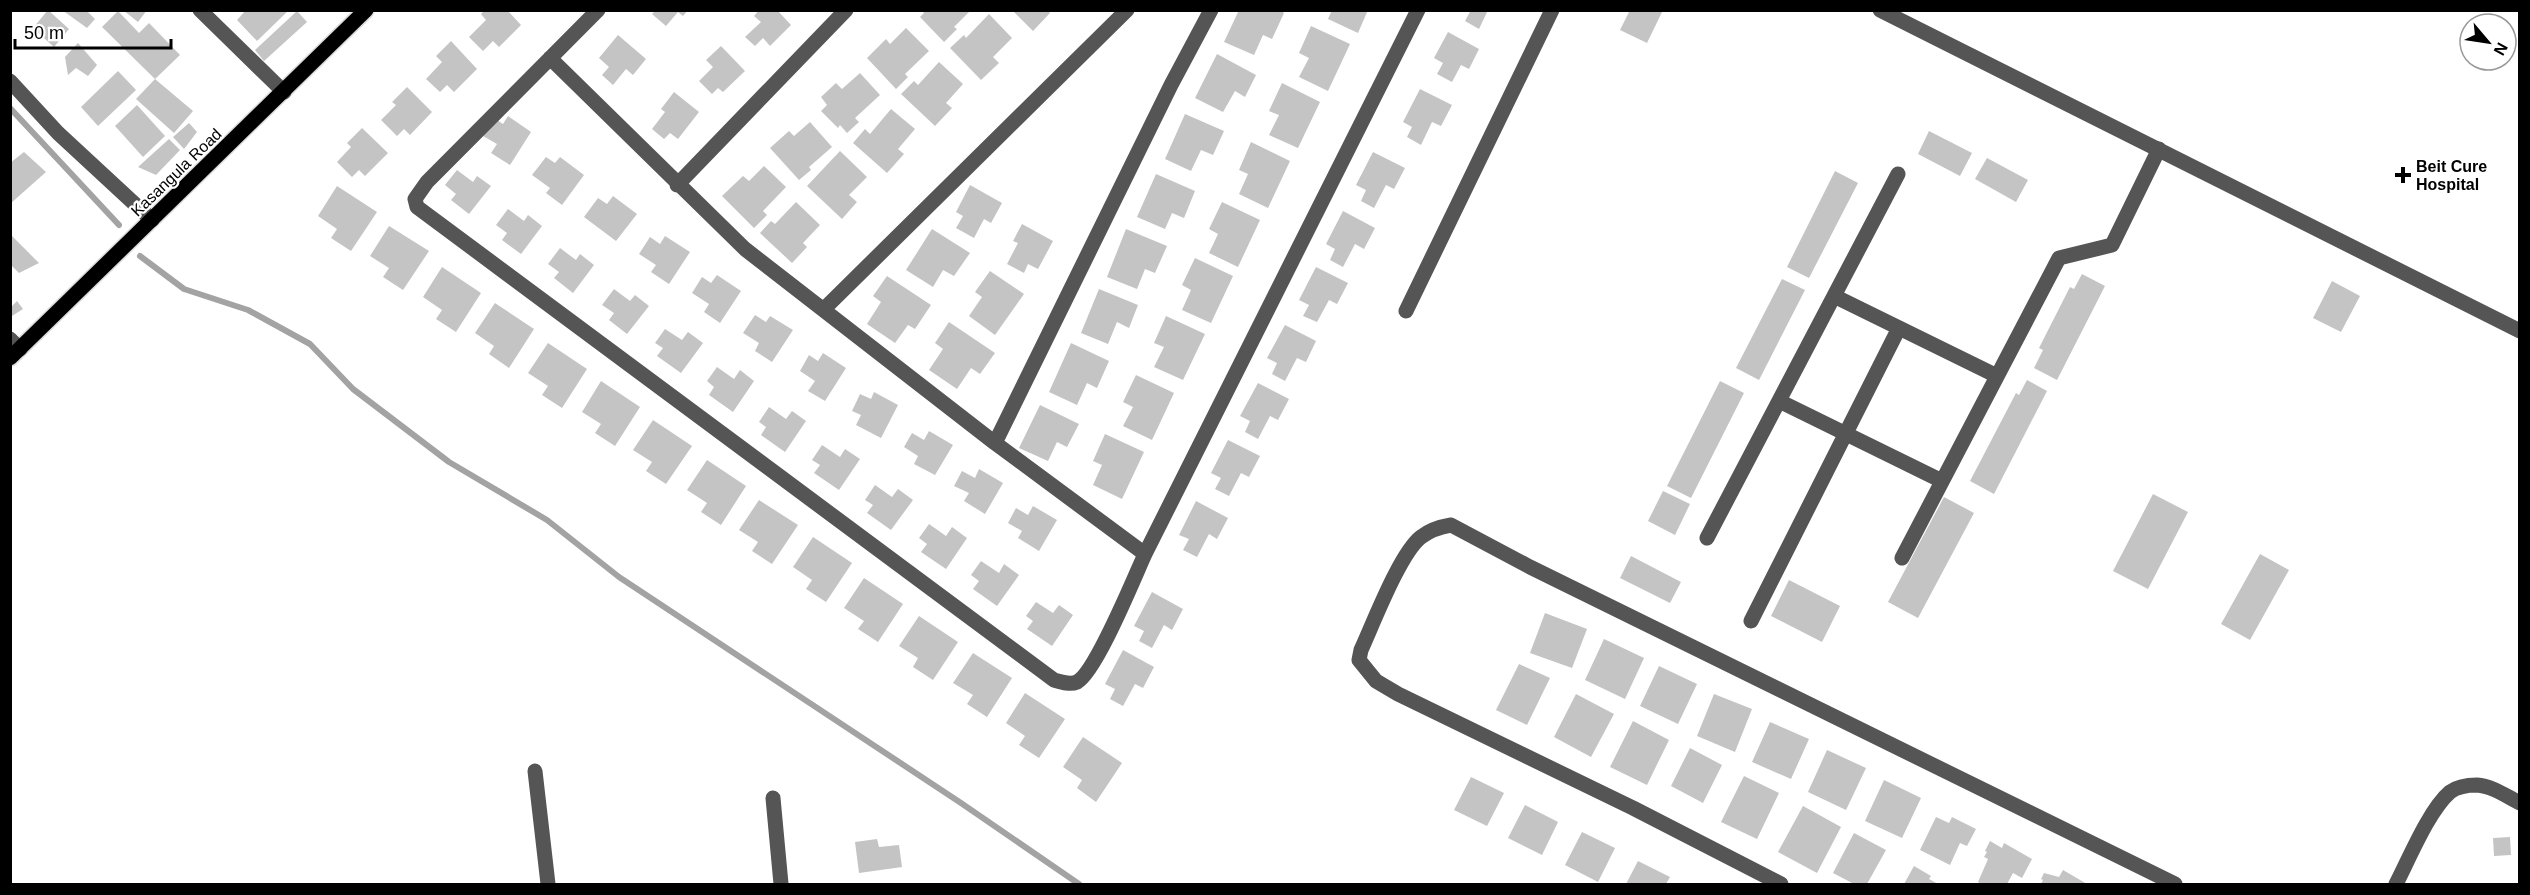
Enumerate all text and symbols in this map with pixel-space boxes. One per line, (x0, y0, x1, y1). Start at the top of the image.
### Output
scale bar (15, 12, 171, 50)
north arrow (2458, 12, 2518, 72)
text: 50 m (24, 23, 64, 43)
text: N (2490, 40, 2511, 58)
street label: Kasangula Road (128, 125, 225, 220)
place label: Beit Cure Hospital (2416, 158, 2487, 193)
marker: Beit Cure Hospital (2394, 166, 2412, 184)

